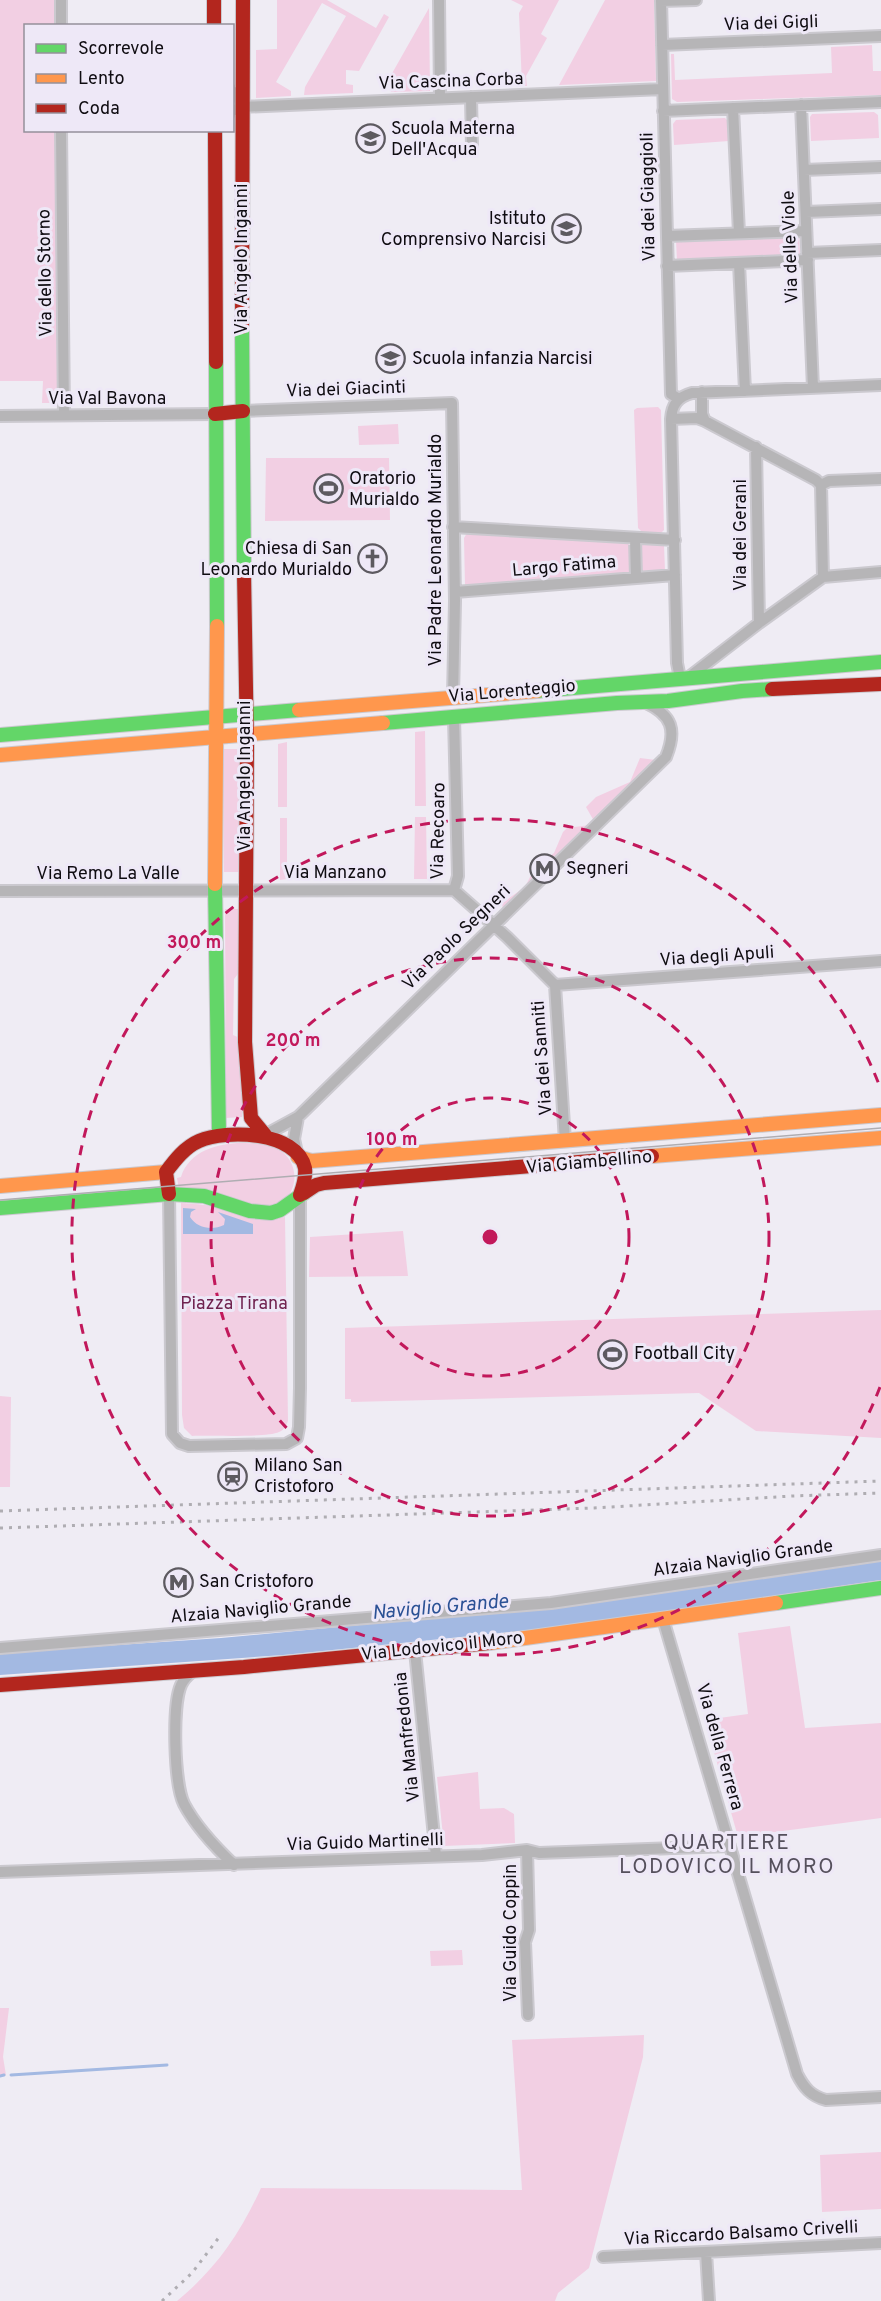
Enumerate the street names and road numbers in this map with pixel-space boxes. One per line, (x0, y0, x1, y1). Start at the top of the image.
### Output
street label: Via dei Gigli (723, 11, 819, 37)
street label: Via Cascina Corba (378, 68, 524, 96)
street label: Via dei Giaggioli (636, 132, 662, 262)
street label: Via Angelo Inganni (231, 183, 254, 335)
street label: Via delle Viole (778, 190, 804, 304)
street label: Via dello Storno (33, 209, 59, 337)
street label: Via dei Giacinti (286, 376, 406, 404)
street label: Via Val Bavona (48, 388, 166, 411)
street label: Via Padre Leonardo Murialdo (425, 434, 448, 666)
street label: Via dei Gerani (730, 479, 753, 591)
street label: Largo Fatima (511, 551, 617, 583)
street label: Via Lorenteggio (447, 675, 577, 709)
street label: Via Angelo Inganni (234, 700, 257, 852)
street label: Via Recoaro (427, 782, 451, 880)
street label: Via Manzano (283, 862, 387, 885)
street label: Via Remo La Valle (36, 863, 180, 886)
street label: Via Paolo Segneri (398, 880, 516, 996)
street label: Via degli Apuli (659, 942, 775, 972)
street label: Via dei Sanniti (528, 1000, 558, 1116)
street label: Via Giambellino (525, 1146, 653, 1180)
street label: Alzaia Naviglio Grande (651, 1535, 835, 1583)
street label: Alzaia Naviglio Grande (169, 1591, 353, 1629)
street label: Via Lodovico il Moro (360, 1627, 524, 1667)
street label: Via Manfredonia (390, 1671, 426, 1803)
street label: Via della Ferrera (690, 1681, 748, 1813)
street label: Via Guido Martinelli (286, 1829, 444, 1857)
street label: Via Guido Coppin (500, 1864, 523, 2002)
street label: Via Riccardo Balsamo Crivelli (623, 2216, 859, 2252)

